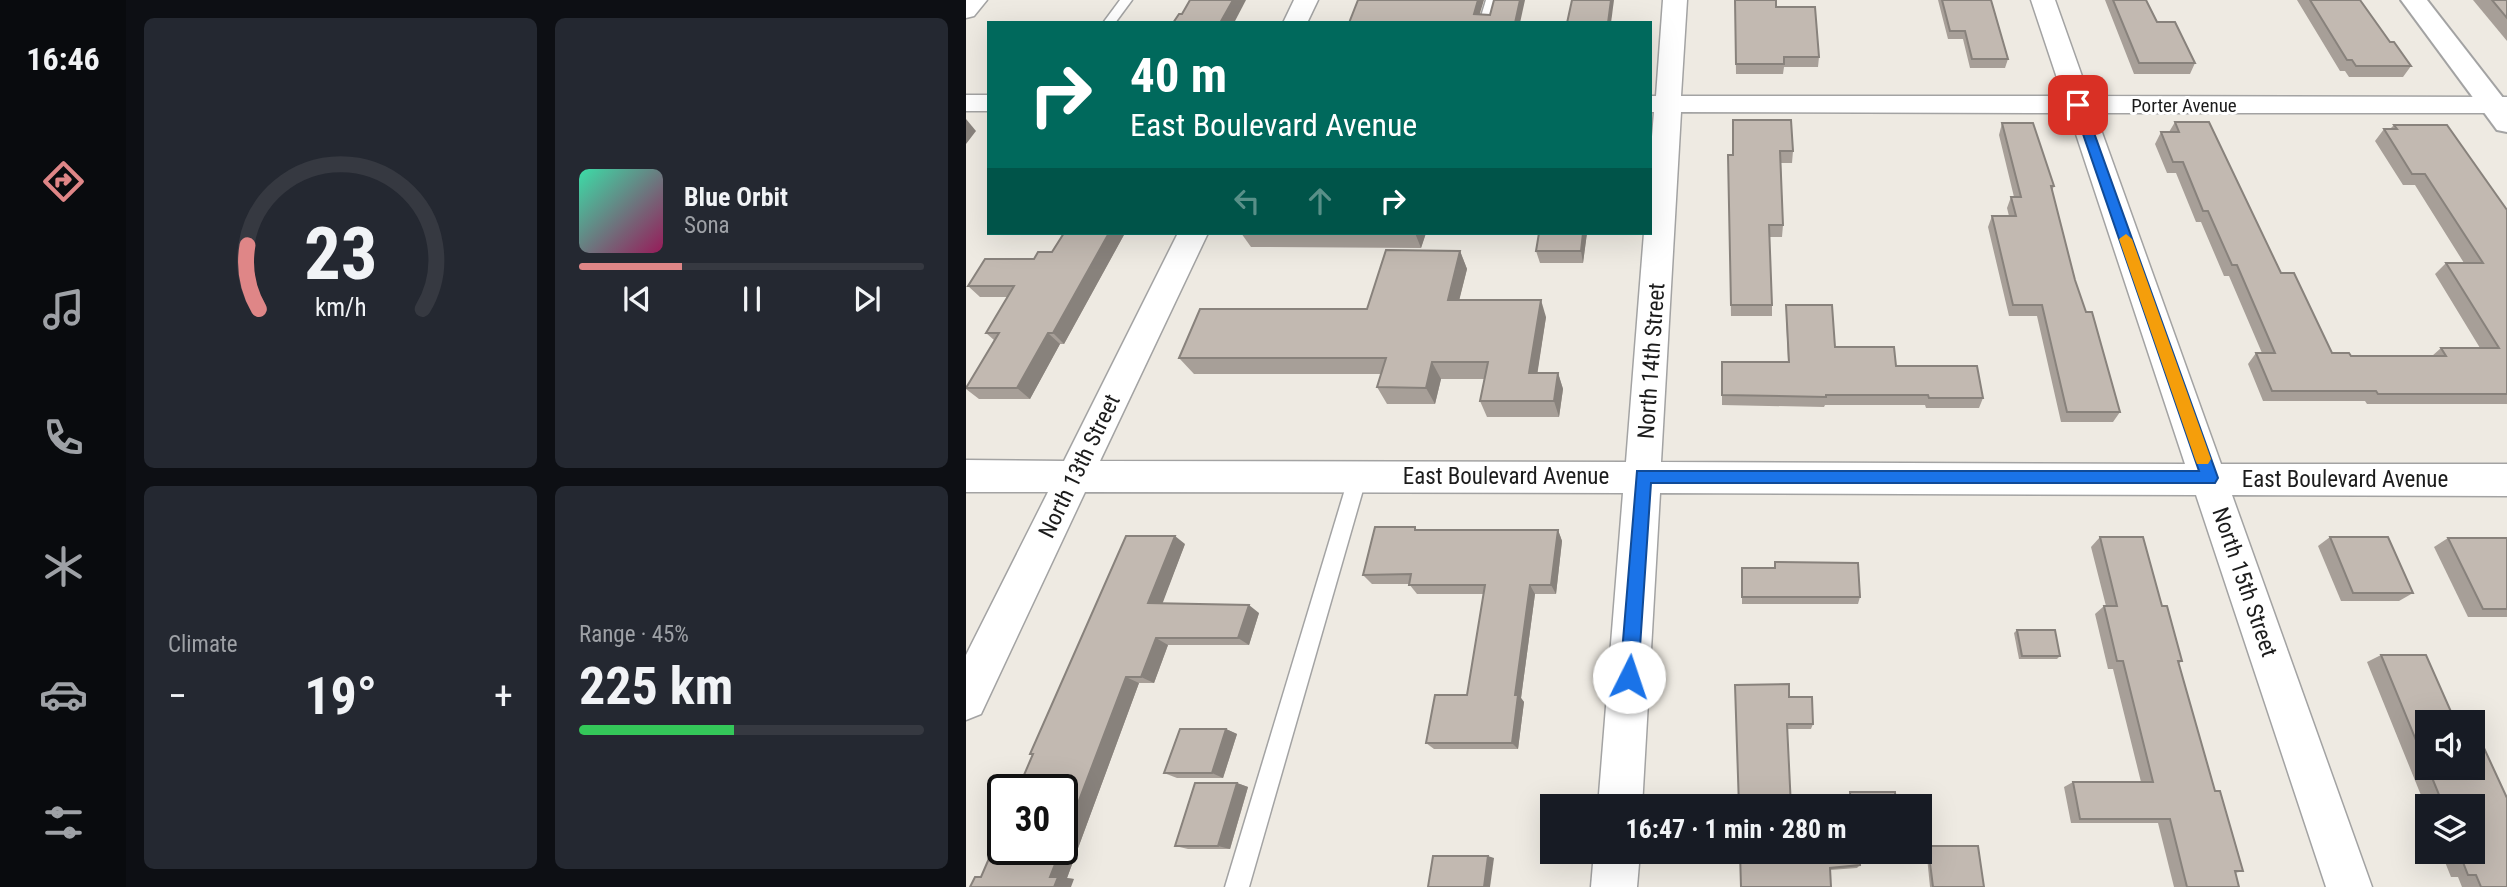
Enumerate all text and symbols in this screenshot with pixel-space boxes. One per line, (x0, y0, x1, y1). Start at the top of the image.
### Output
text: 16:46 (26, 40, 100, 78)
text: 40 m (1130, 47, 1227, 104)
icon: right (1015, 49, 1106, 140)
pin (2048, 75, 2108, 135)
icon: arrive (2059, 86, 2097, 124)
street label: Porter Avenue (2131, 94, 2237, 117)
text: East Boulevard Avenue (1130, 106, 1417, 144)
icon: directions (39, 157, 88, 206)
text: Blue Orbit (684, 182, 788, 212)
icon: left (1228, 182, 1266, 220)
icon: ahead (1301, 182, 1339, 220)
icon: right (1374, 182, 1412, 220)
text: 23 (304, 212, 377, 298)
text: Sona (684, 212, 730, 239)
icon: previous (618, 280, 656, 318)
icon: pause (733, 280, 771, 318)
icon: next (848, 280, 886, 318)
street label: North 14th Street (1633, 282, 1670, 440)
icon: music (39, 285, 88, 334)
text: km/h (315, 293, 366, 322)
street label: North 13th Street (1033, 390, 1126, 542)
icon: phone (39, 413, 88, 462)
street label: East Boulevard Avenue (1403, 463, 1609, 490)
street label: East Boulevard Avenue (2242, 466, 2448, 493)
street label: North 15th Street (2206, 504, 2283, 660)
icon: climate (39, 542, 88, 591)
text: Range · 45% (579, 621, 689, 648)
text: Climate (168, 631, 238, 658)
position arrow (1592, 640, 1666, 714)
text: 225 km (579, 656, 733, 717)
text: 19° (304, 666, 377, 727)
icon: car (39, 670, 88, 719)
text: − (168, 674, 187, 718)
text: + (494, 674, 513, 718)
map controls (2415, 710, 2485, 864)
button: sound (2415, 710, 2485, 780)
speed limit sign: 30 (987, 774, 1078, 865)
button: layers (2415, 794, 2485, 864)
icon: filters (39, 798, 88, 847)
text: 16:47 · 1 min · 280 m (1626, 814, 1846, 844)

